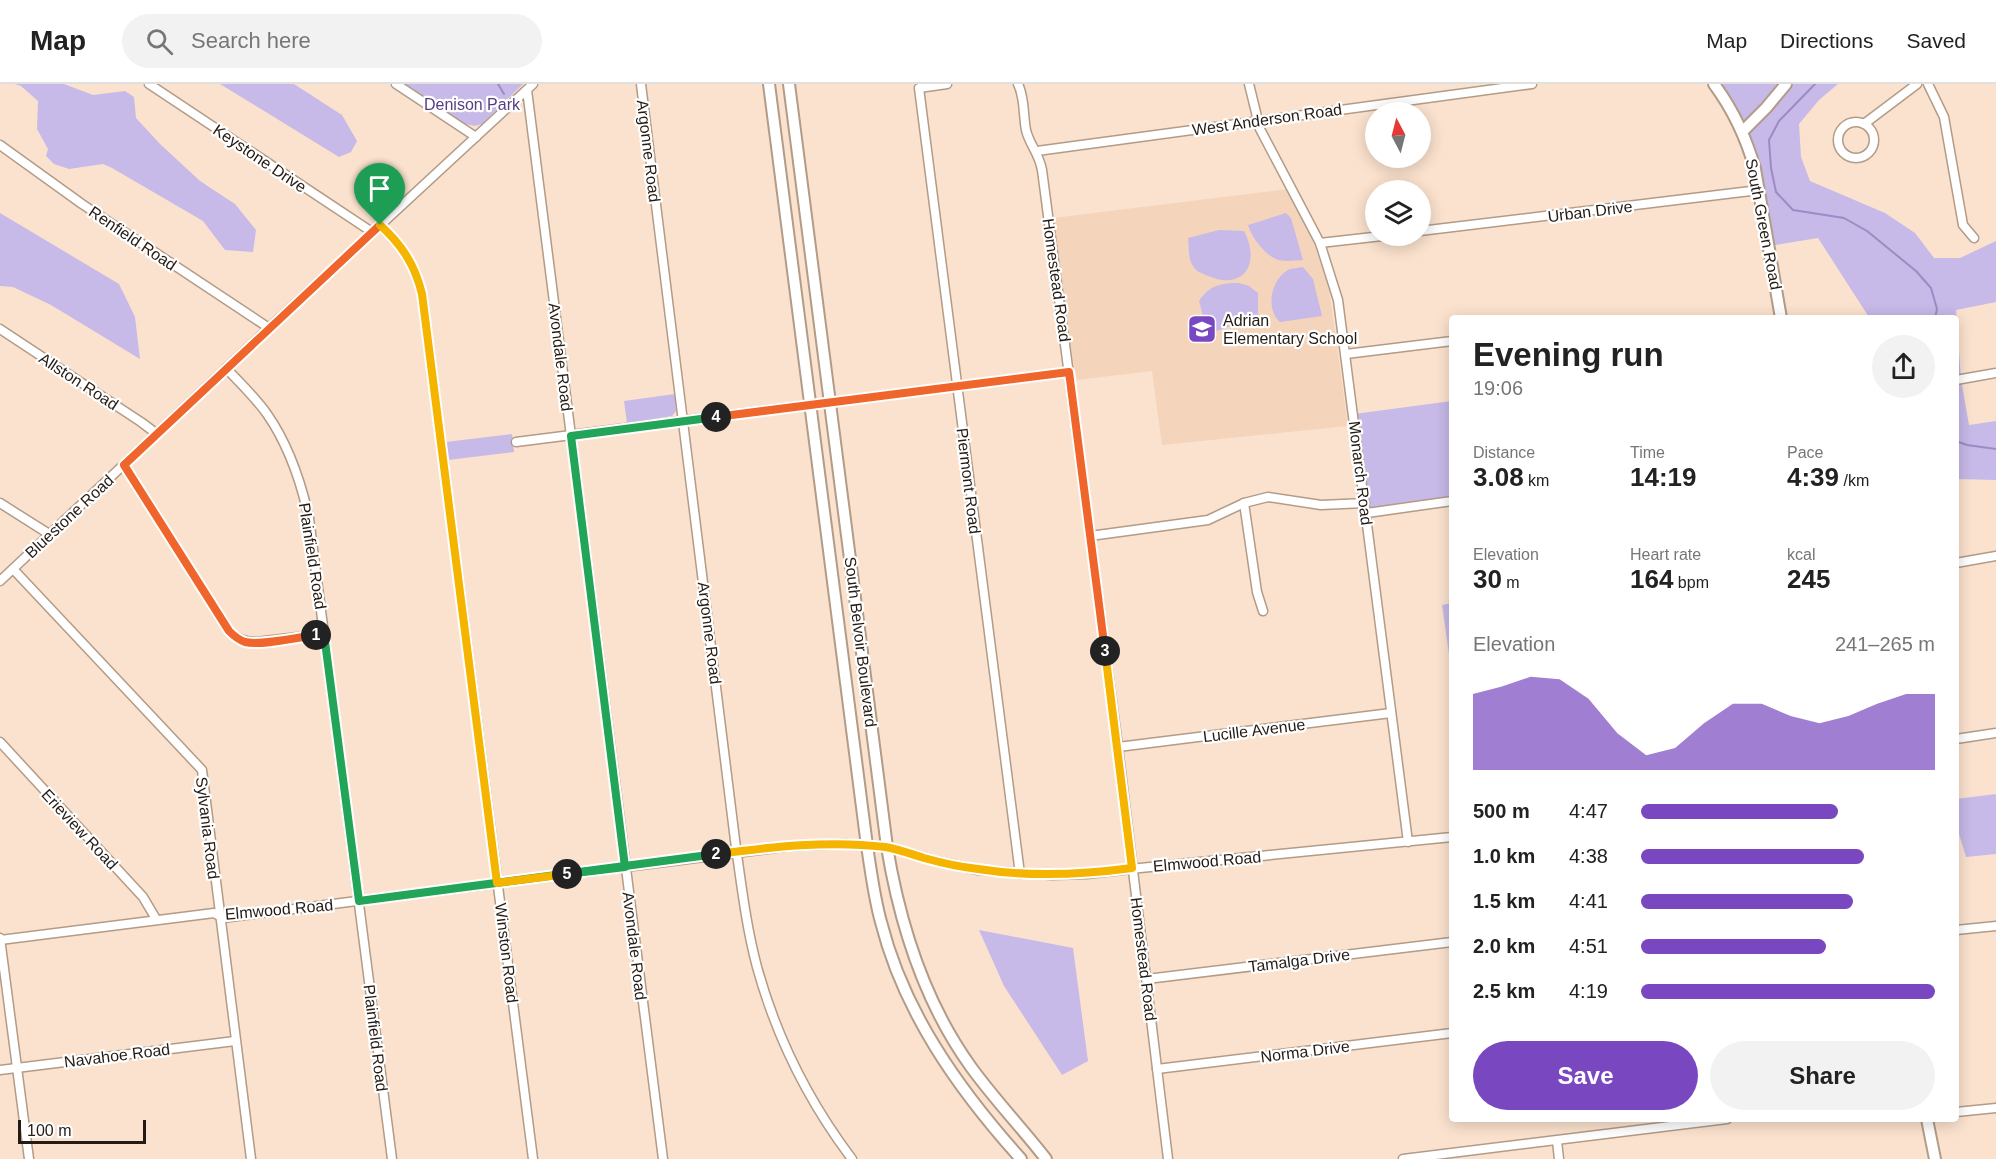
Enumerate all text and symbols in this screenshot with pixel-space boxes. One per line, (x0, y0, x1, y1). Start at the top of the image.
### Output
search box (122, 14, 542, 68)
text: Map (30, 25, 86, 56)
icon: search (143, 25, 176, 58)
text: Search here (191, 28, 311, 53)
text: Map (1706, 29, 1747, 52)
text: Directions (1780, 29, 1873, 52)
text: Saved (1906, 29, 1966, 52)
park label: Denison Park (424, 96, 521, 113)
street label: Argonne Road (634, 99, 663, 203)
street label: West Anderson Road (1191, 101, 1343, 138)
north arrow (1365, 102, 1431, 168)
map controls (1365, 102, 1431, 246)
street label: Keystone Drive (210, 121, 310, 196)
street label: South Green Road (1742, 157, 1785, 291)
pin (354, 163, 405, 225)
icon: arrive (363, 172, 396, 205)
button: layers (1365, 180, 1431, 246)
street label: Urban Drive (1547, 198, 1634, 225)
street label: Renfield Road (86, 203, 180, 274)
street label: Homestead Road (1039, 217, 1074, 343)
street label: Avondale Road (545, 302, 576, 412)
place label: Adrian Elementary School (1223, 312, 1357, 347)
school or university icon: Adrian Elementary School (1186, 313, 1218, 345)
button: share (1872, 335, 1935, 398)
text: Evening run (1473, 336, 1664, 373)
street label: Allston Road (36, 350, 121, 413)
text: 19:06 (1473, 377, 1523, 399)
pin: 4 (701, 402, 731, 432)
text: 4 (712, 408, 720, 425)
street label: Monarch Road (1346, 420, 1375, 526)
street label: Piermont Road (954, 427, 983, 535)
text: Distance (1473, 444, 1535, 461)
text: Time (1630, 444, 1665, 461)
text: Pace (1787, 444, 1823, 461)
text: 3.08 (1473, 462, 1524, 492)
text: 14:19 (1630, 462, 1697, 492)
text: 4:39 (1787, 462, 1839, 492)
street label: Bluestone Road (22, 471, 117, 561)
text: km (1524, 472, 1549, 489)
text: /km (1839, 472, 1869, 489)
street label: Plainfield Road (296, 502, 329, 611)
text: Elevation (1473, 546, 1539, 563)
text: Heart rate (1630, 546, 1701, 563)
text: kcal (1787, 546, 1815, 563)
street label: South Belvoir Boulevard (842, 556, 879, 728)
text: 30 (1473, 564, 1502, 594)
text: 164 (1630, 564, 1673, 594)
text: 245 (1787, 564, 1830, 594)
text: m (1502, 574, 1520, 591)
text: bpm (1673, 574, 1709, 591)
street label: Argonne Road (695, 581, 724, 685)
pin: 1 (301, 620, 331, 650)
text: 1 (312, 626, 320, 643)
text: Elevation (1473, 633, 1555, 655)
text: 241–265 m (1835, 633, 1935, 655)
pin: 3 (1090, 636, 1120, 666)
text: 3 (1101, 642, 1109, 659)
street label: Lucille Avenue (1202, 716, 1306, 745)
street label: Sylvania Road (193, 776, 222, 880)
street label: Erieview Road (38, 786, 121, 873)
text: 500 m (1473, 800, 1530, 822)
text: 4:47 (1569, 800, 1608, 822)
pin: 2 (701, 839, 731, 869)
text: 2 (712, 845, 720, 862)
text: 1.0 km (1473, 845, 1535, 867)
text: 4:38 (1569, 845, 1608, 867)
street label: Elmwood Road (1152, 848, 1262, 875)
pin: 5 (552, 859, 582, 889)
text: 5 (563, 865, 571, 882)
text: 1.5 km (1473, 890, 1535, 912)
text: 4:41 (1569, 890, 1608, 912)
street label: Avondale Road (619, 891, 650, 1001)
street label: Elmwood Road (224, 896, 334, 923)
street label: Homestead Road (1127, 896, 1160, 1022)
street label: Winston Road (492, 902, 521, 1004)
text: 2.0 km (1473, 935, 1535, 957)
text: 4:51 (1569, 935, 1608, 957)
street label: Tamalga Drive (1247, 946, 1351, 975)
text: 2.5 km (1473, 980, 1535, 1002)
text: 4:19 (1569, 980, 1608, 1002)
street label: Plainfield Road (361, 984, 390, 1093)
street label: Norma Drive (1259, 1038, 1351, 1065)
street label: Navahoe Road (63, 1041, 171, 1070)
button: Save (1473, 1041, 1698, 1110)
button: Share (1710, 1041, 1935, 1110)
scale bar (18, 1117, 146, 1144)
text: 100 m (27, 1122, 71, 1139)

